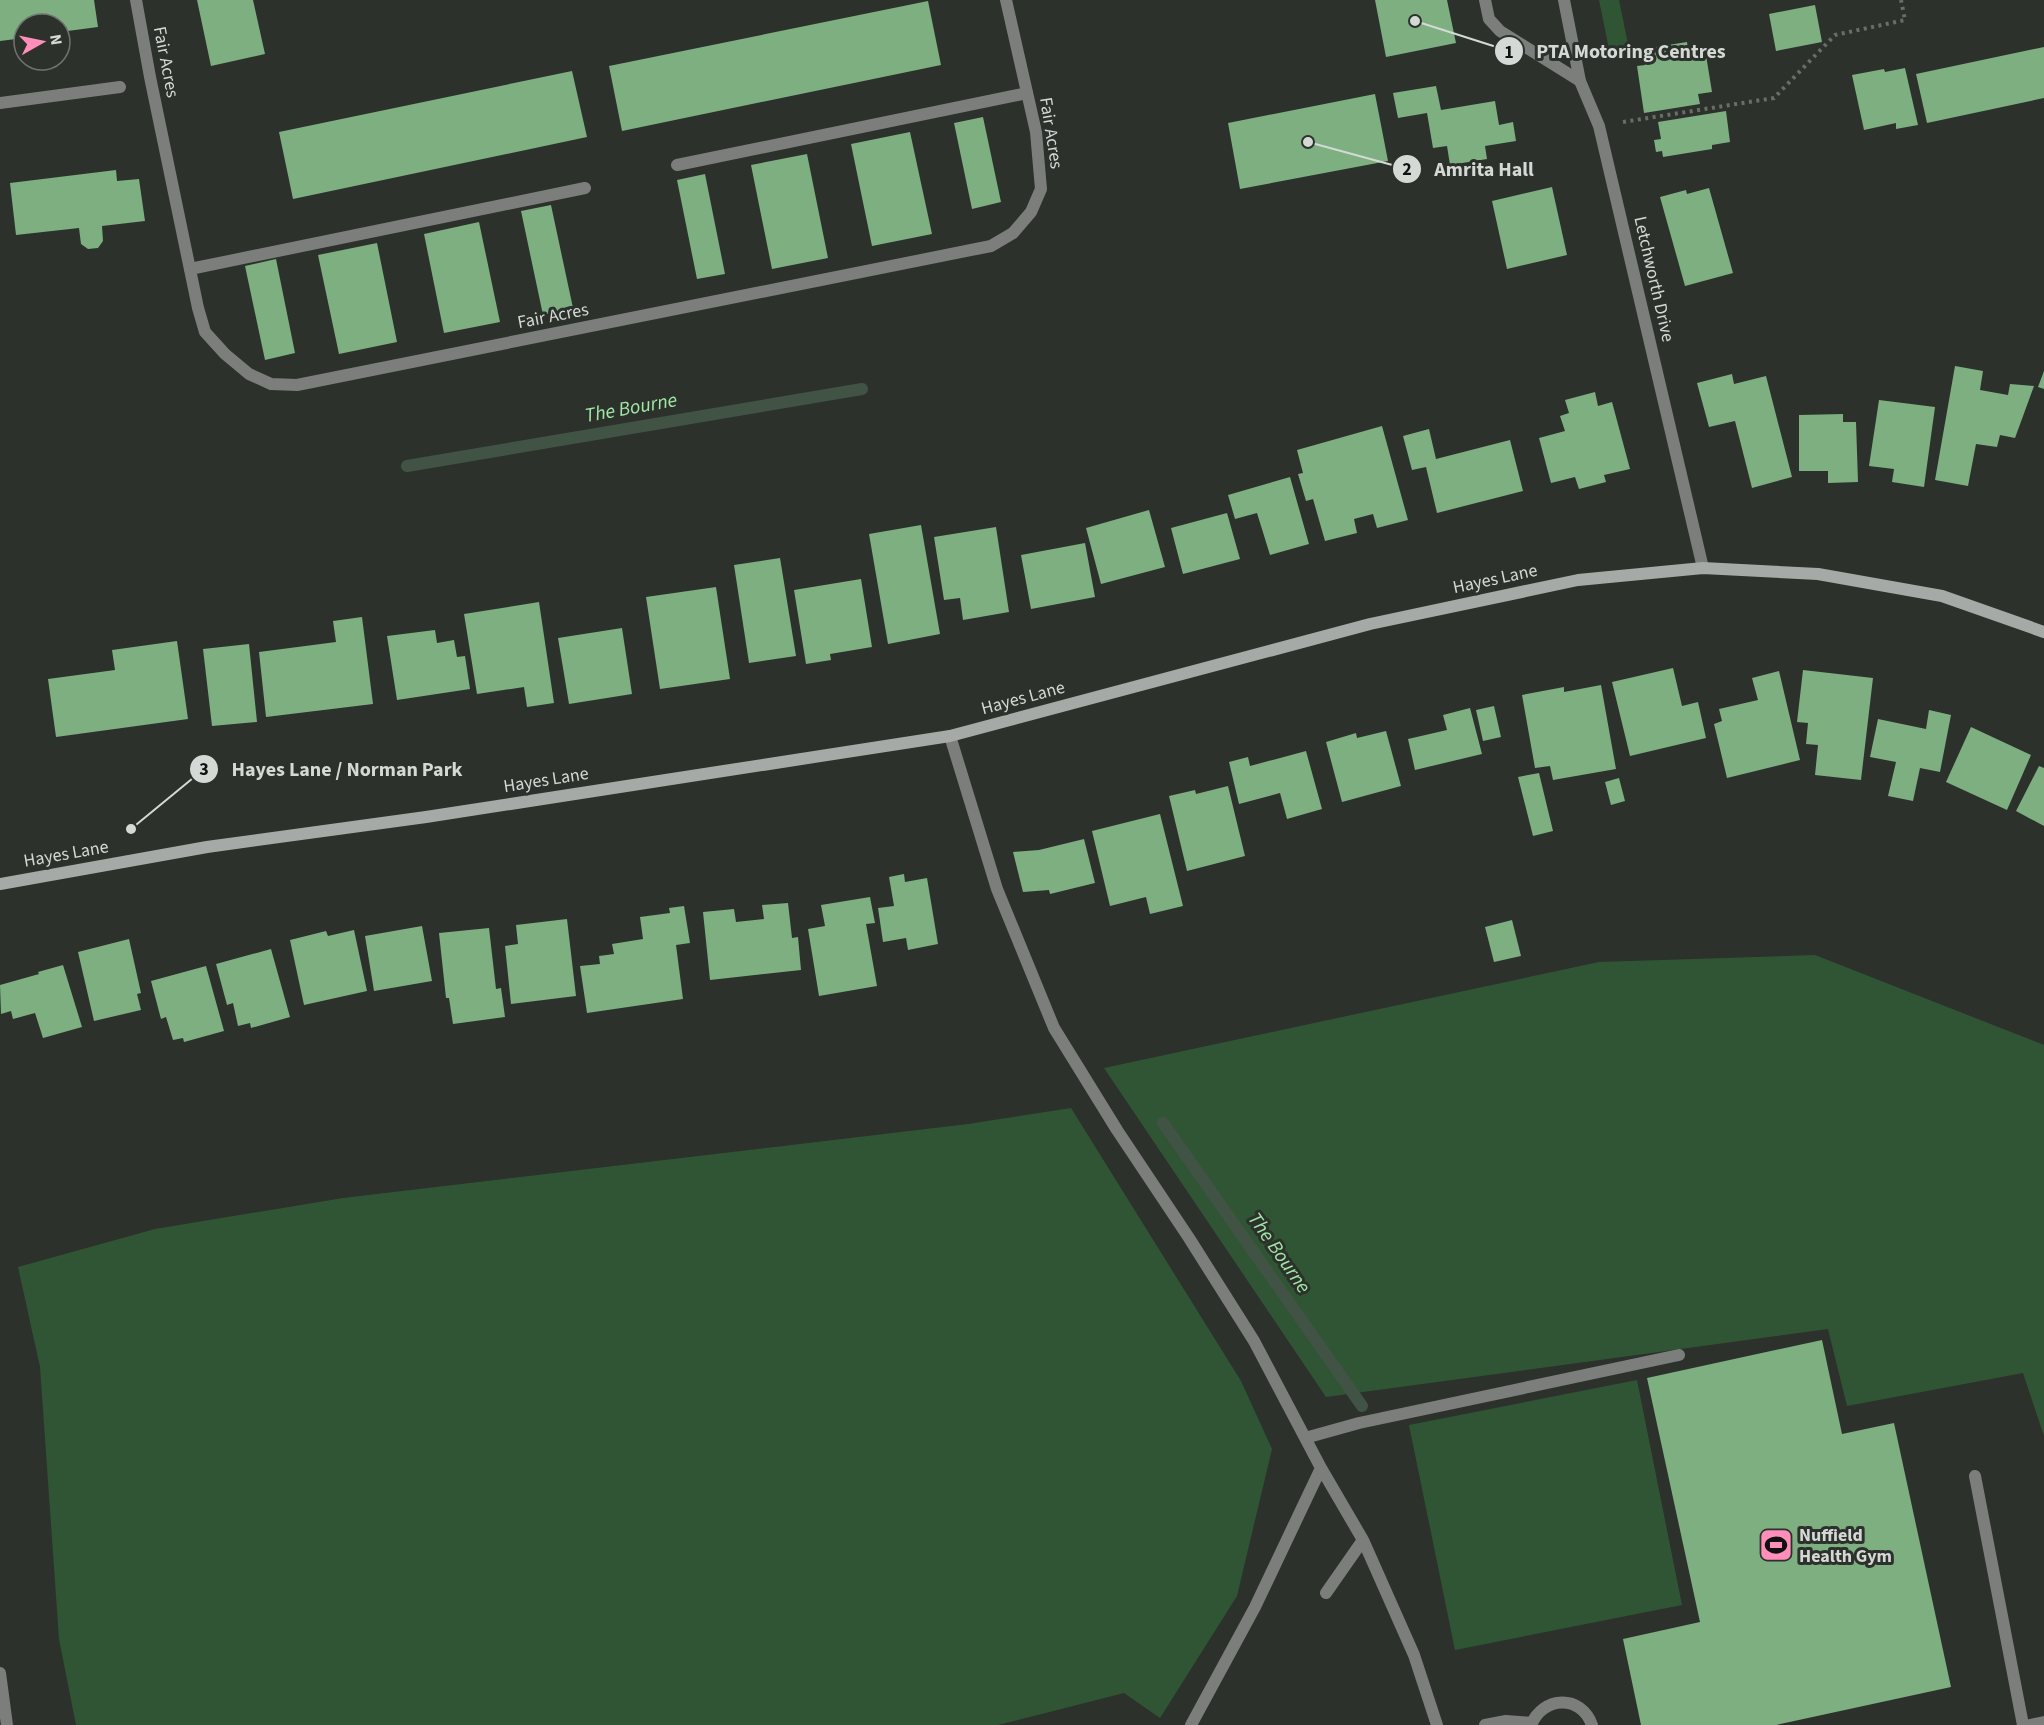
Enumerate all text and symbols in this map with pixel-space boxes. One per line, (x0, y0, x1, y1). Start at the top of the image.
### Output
north arrow (12, 12, 72, 72)
street label: Fair Acres (147, 24, 185, 100)
callout: PTA Motoring Centres (1494, 32, 1737, 70)
text: N (44, 33, 68, 47)
text: PTA Motoring Centres (1536, 38, 1726, 66)
text: 1 (1504, 40, 1514, 65)
street label: Fair Acres (1033, 95, 1069, 171)
callout: Amrita Hall (1392, 150, 1546, 188)
text: Amrita Hall (1433, 156, 1534, 184)
text: 2 (1402, 157, 1412, 182)
street label: Letchworth Drive (1627, 214, 1681, 344)
street label: Fair Acres (515, 297, 591, 335)
water label: The Bourne (583, 386, 679, 430)
street label: Hayes Lane (1450, 558, 1540, 600)
street label: Hayes Lane (978, 675, 1068, 721)
callout: Hayes Lane / Norman Park (189, 750, 474, 788)
text: Hayes Lane / Norman Park (231, 756, 463, 784)
text: 3 (199, 757, 209, 782)
street label: Hayes Lane (502, 761, 590, 799)
street label: Hayes Lane (22, 834, 110, 874)
water label: The Bourne (1241, 1207, 1317, 1299)
place label: Nuffield Health Gym (1799, 1523, 1892, 1569)
sports icon: Nuffield Health Gym (1758, 1527, 1794, 1563)

